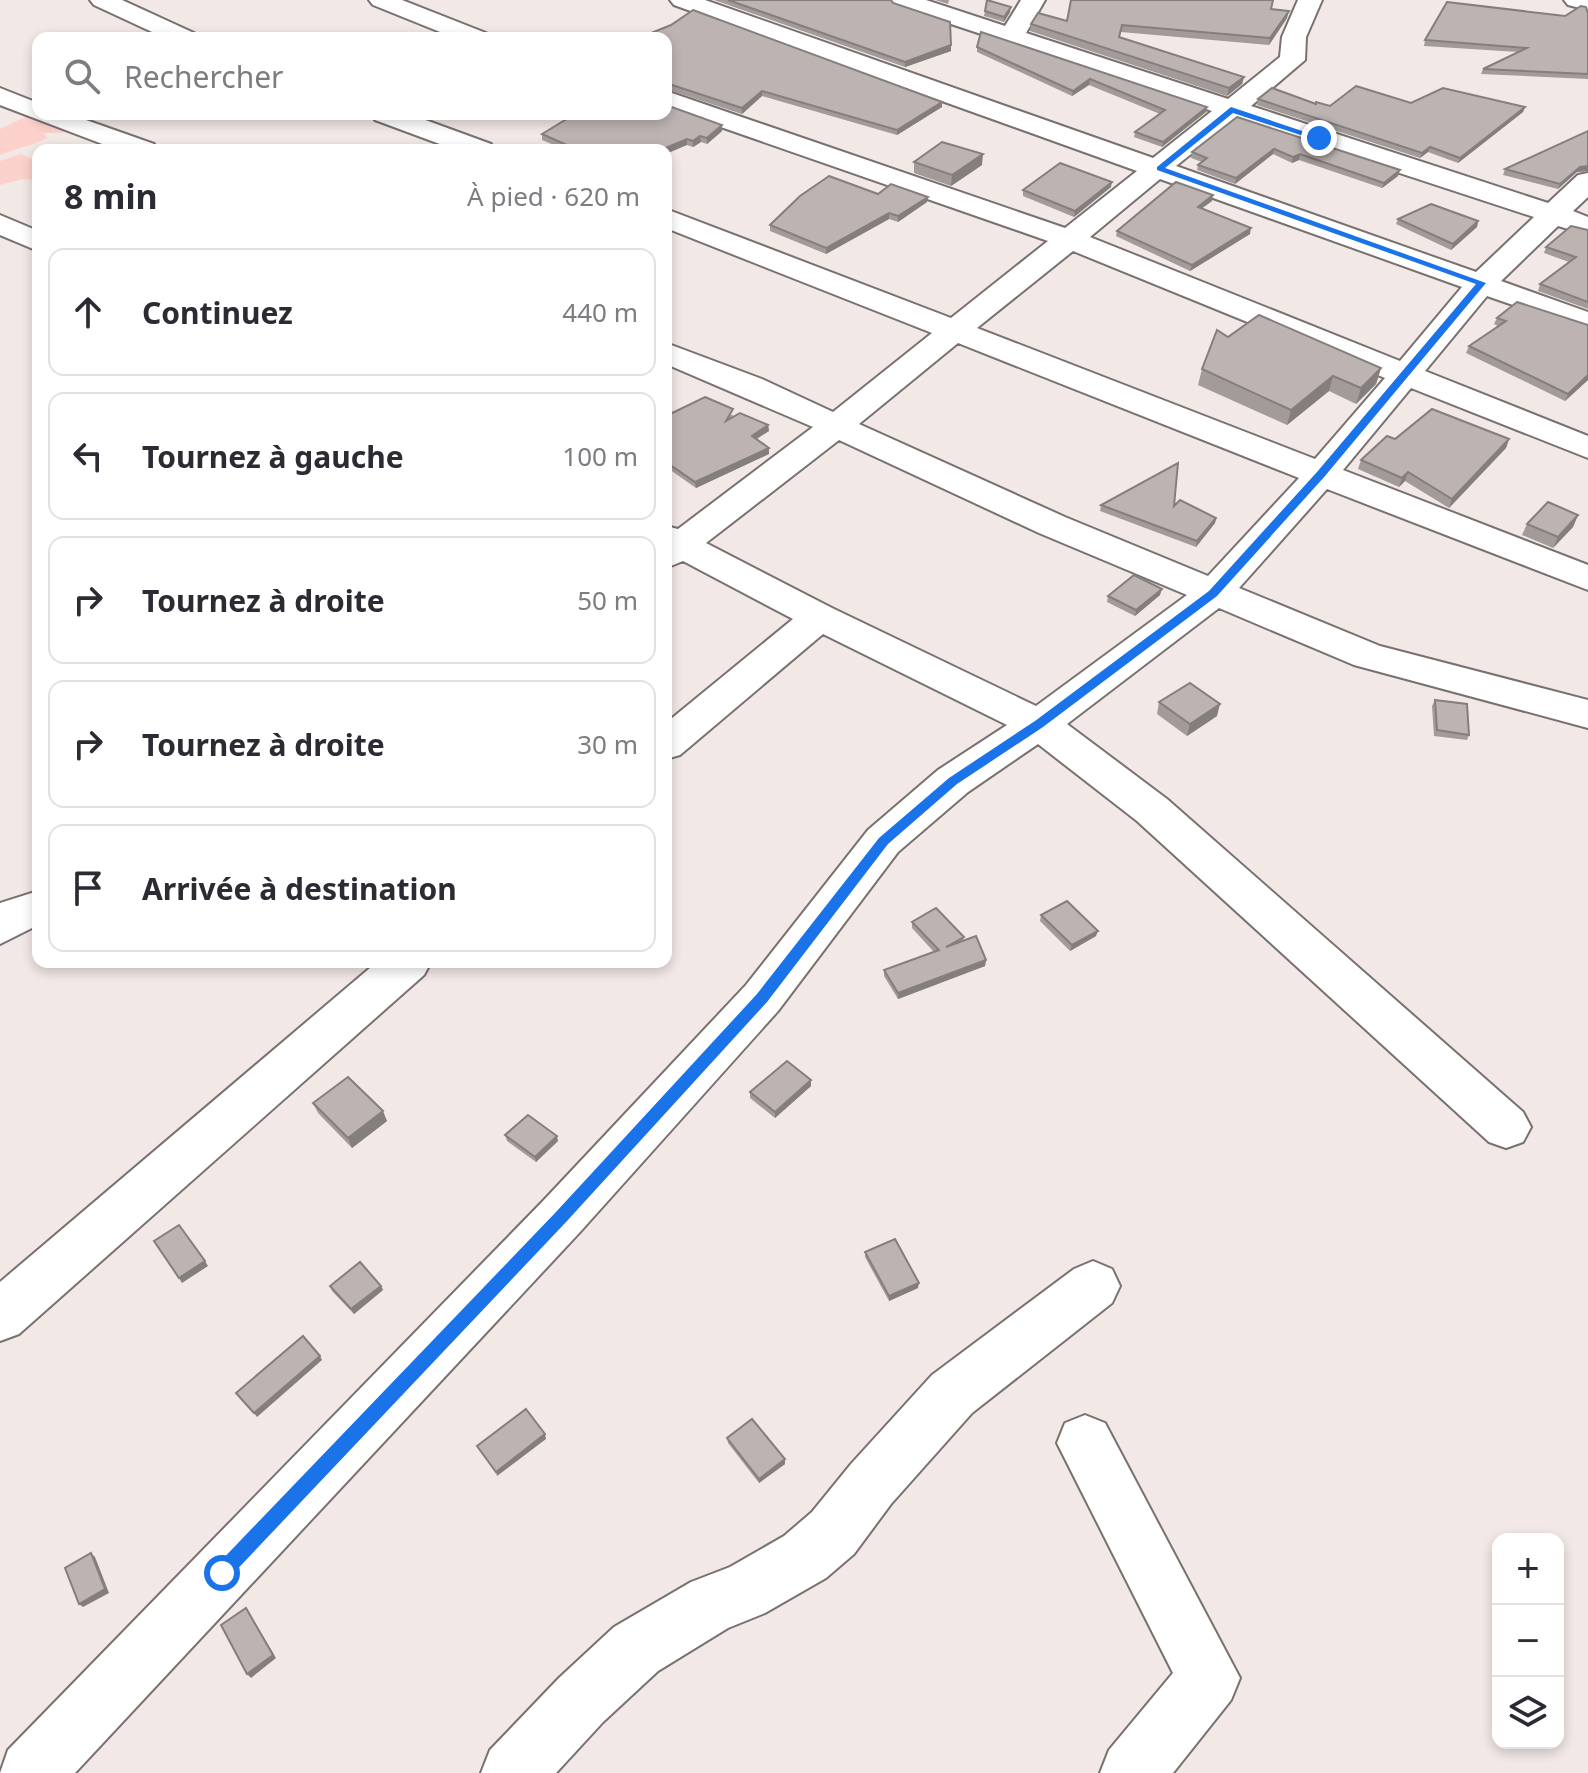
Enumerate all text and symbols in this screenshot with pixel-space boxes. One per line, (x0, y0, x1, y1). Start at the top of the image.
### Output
search box (32, 32, 672, 120)
icon: search (60, 54, 104, 98)
text: Rechercher (124, 56, 283, 97)
route end (1301, 120, 1337, 156)
text: 8 min (64, 173, 158, 219)
text: À pied · 620 m (467, 178, 640, 214)
icon: ahead (66, 290, 110, 334)
text: Continuez (142, 292, 293, 333)
text: 440 m (562, 294, 638, 330)
icon: left (66, 434, 110, 478)
text: Tournez à gauche (142, 436, 404, 477)
text: 100 m (562, 438, 638, 474)
icon: right (66, 578, 110, 622)
text: Tournez à droite (142, 580, 385, 621)
text: 50 m (577, 582, 638, 618)
icon: right (66, 722, 110, 766)
text: Tournez à droite (142, 724, 385, 765)
text: 30 m (577, 726, 638, 762)
icon: arrive (66, 866, 110, 910)
text: Arrivée à destination (142, 868, 457, 909)
map controls (1492, 1533, 1564, 1749)
button: + (1492, 1533, 1564, 1605)
route start (204, 1555, 240, 1591)
button: − (1492, 1605, 1564, 1677)
button: layers (1492, 1677, 1564, 1749)

